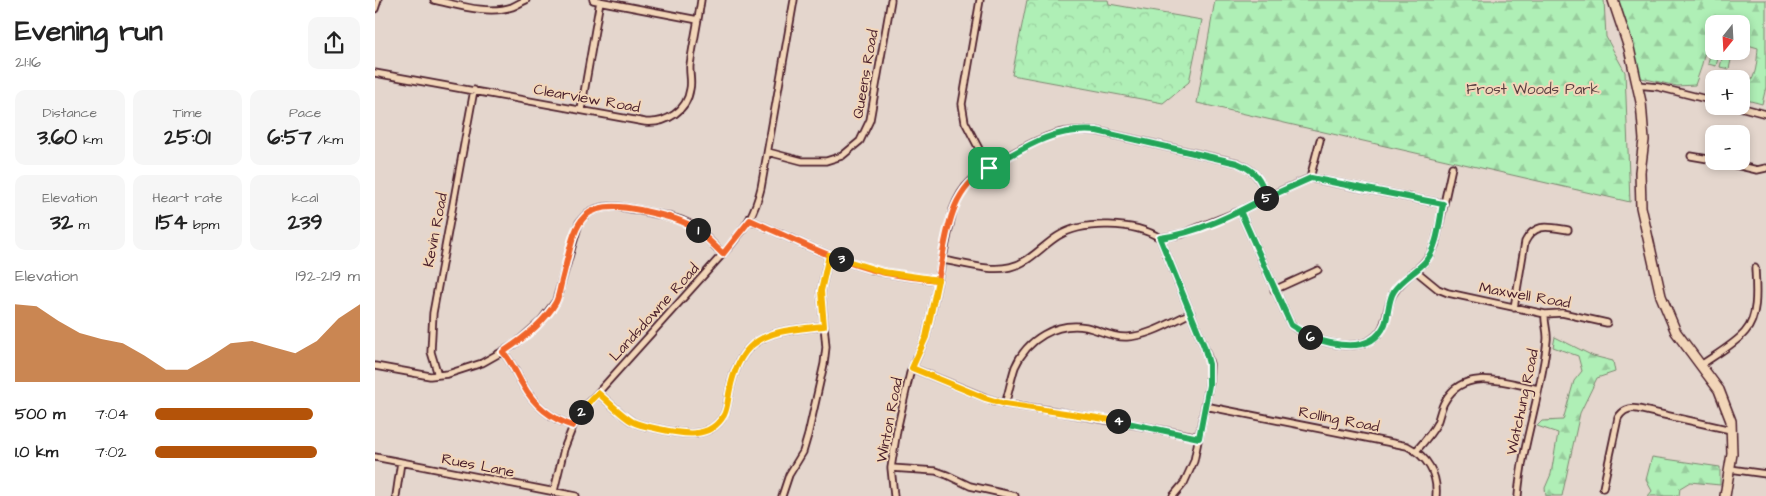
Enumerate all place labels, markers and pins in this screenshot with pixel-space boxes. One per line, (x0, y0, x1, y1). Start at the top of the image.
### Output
pin (968, 147, 1010, 189)
pin: 5 (1253, 186, 1279, 210)
pin: 1 (685, 218, 711, 242)
pin: 3 (829, 246, 853, 272)
pin: 6 (1297, 324, 1323, 350)
pin: 2 (569, 400, 593, 424)
pin: 4 (1105, 408, 1131, 434)

